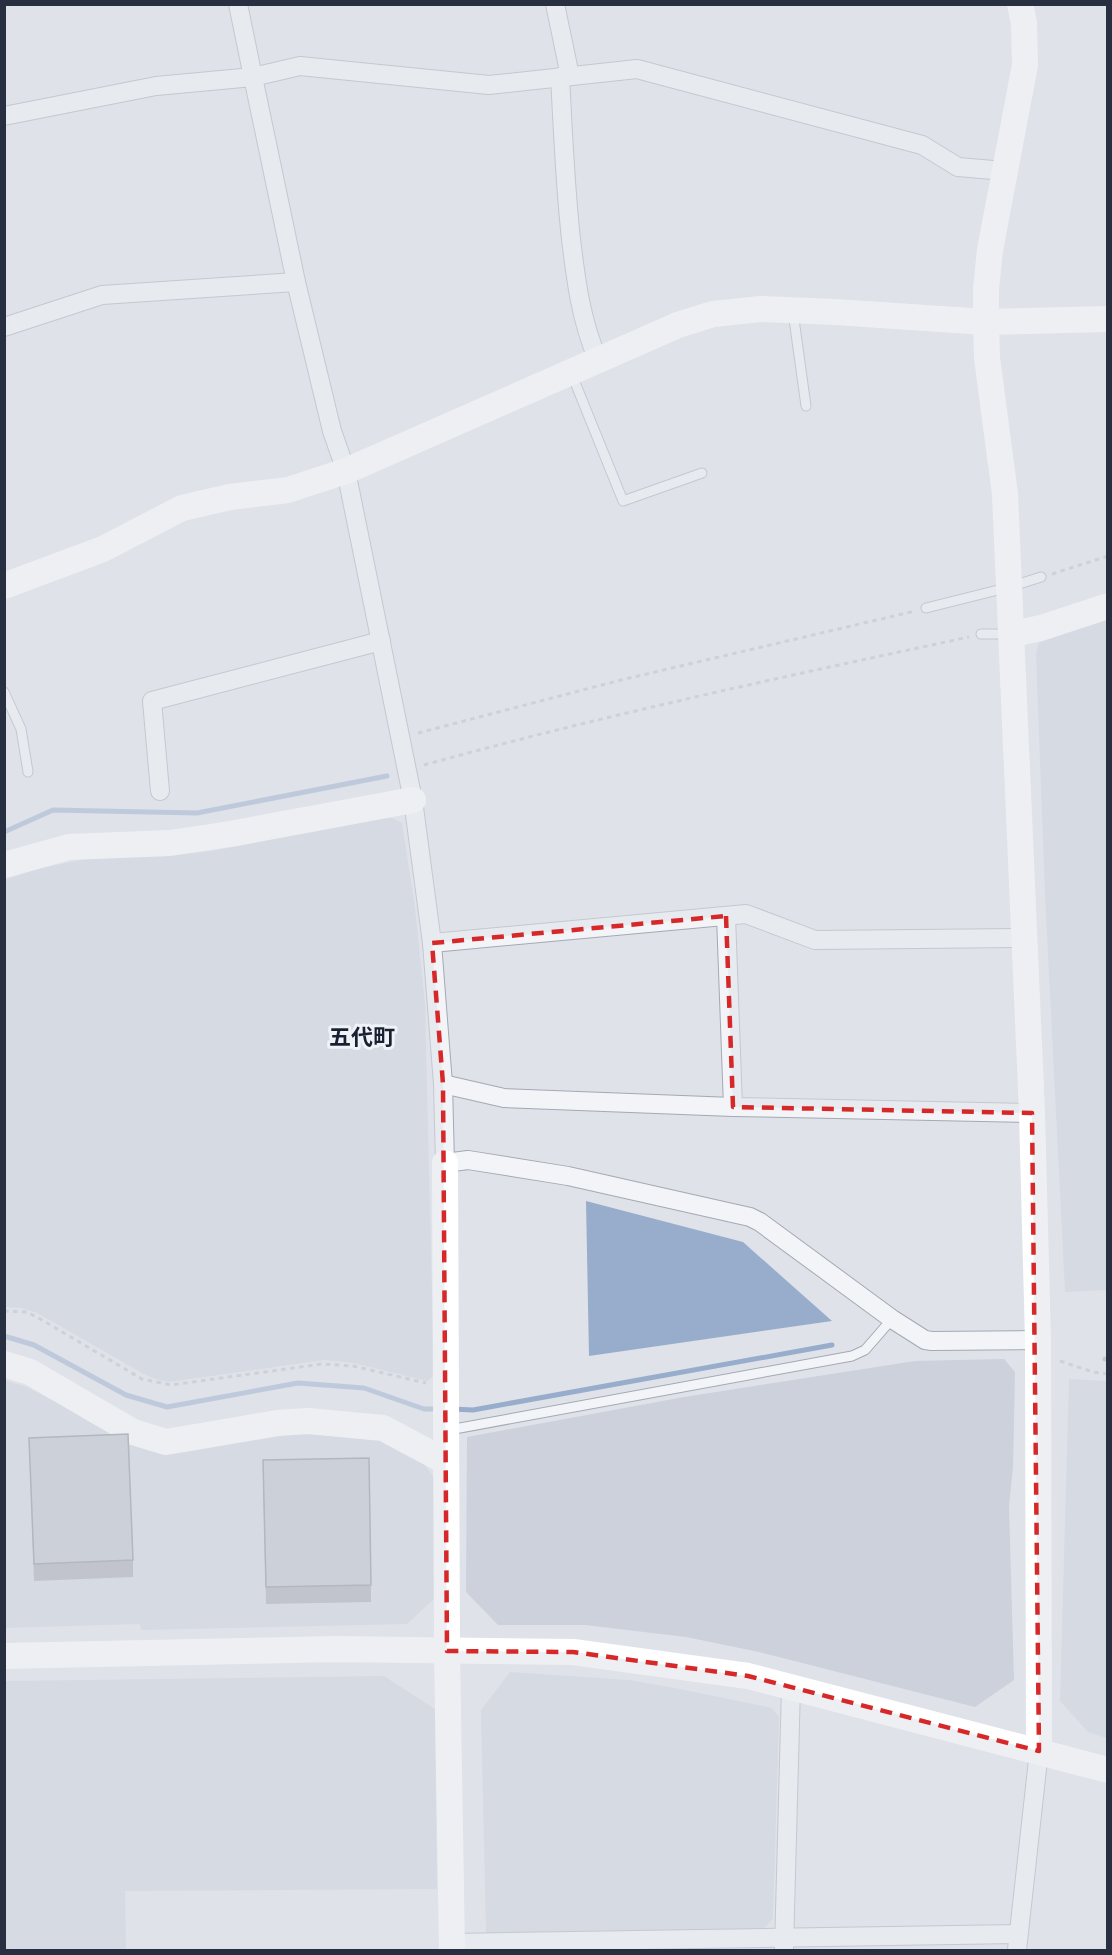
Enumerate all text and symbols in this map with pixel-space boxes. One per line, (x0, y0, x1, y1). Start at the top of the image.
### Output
district label: 五代町 (329, 1024, 395, 1051)

